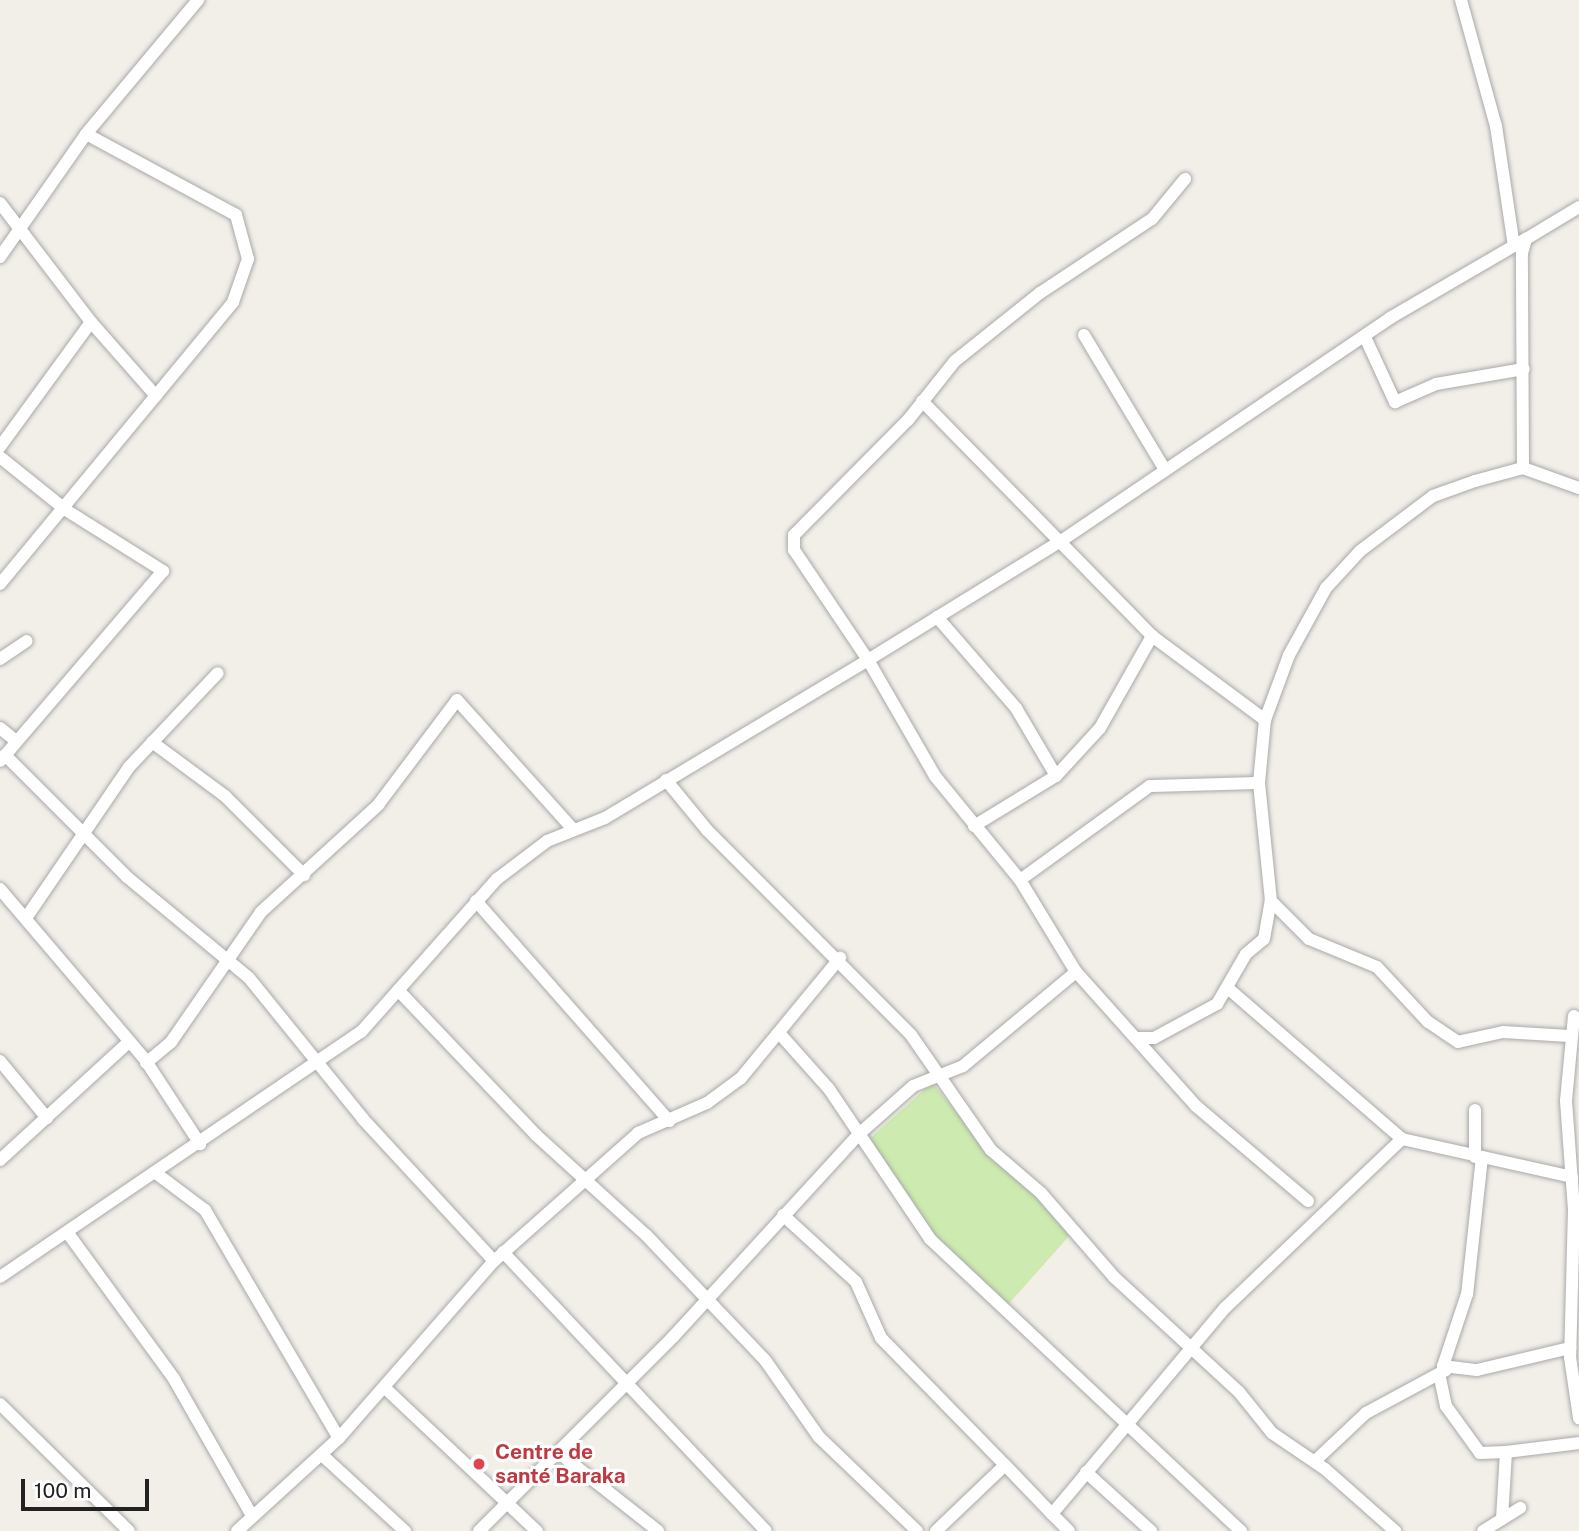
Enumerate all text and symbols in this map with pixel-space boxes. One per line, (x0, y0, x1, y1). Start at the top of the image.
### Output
place label: Centre de santé Baraka (495, 1439, 626, 1489)
marker: Centre de santé Baraka (469, 1454, 489, 1474)
scale bar (24, 1464, 152, 1508)
text: 100 m (34, 1478, 91, 1503)

